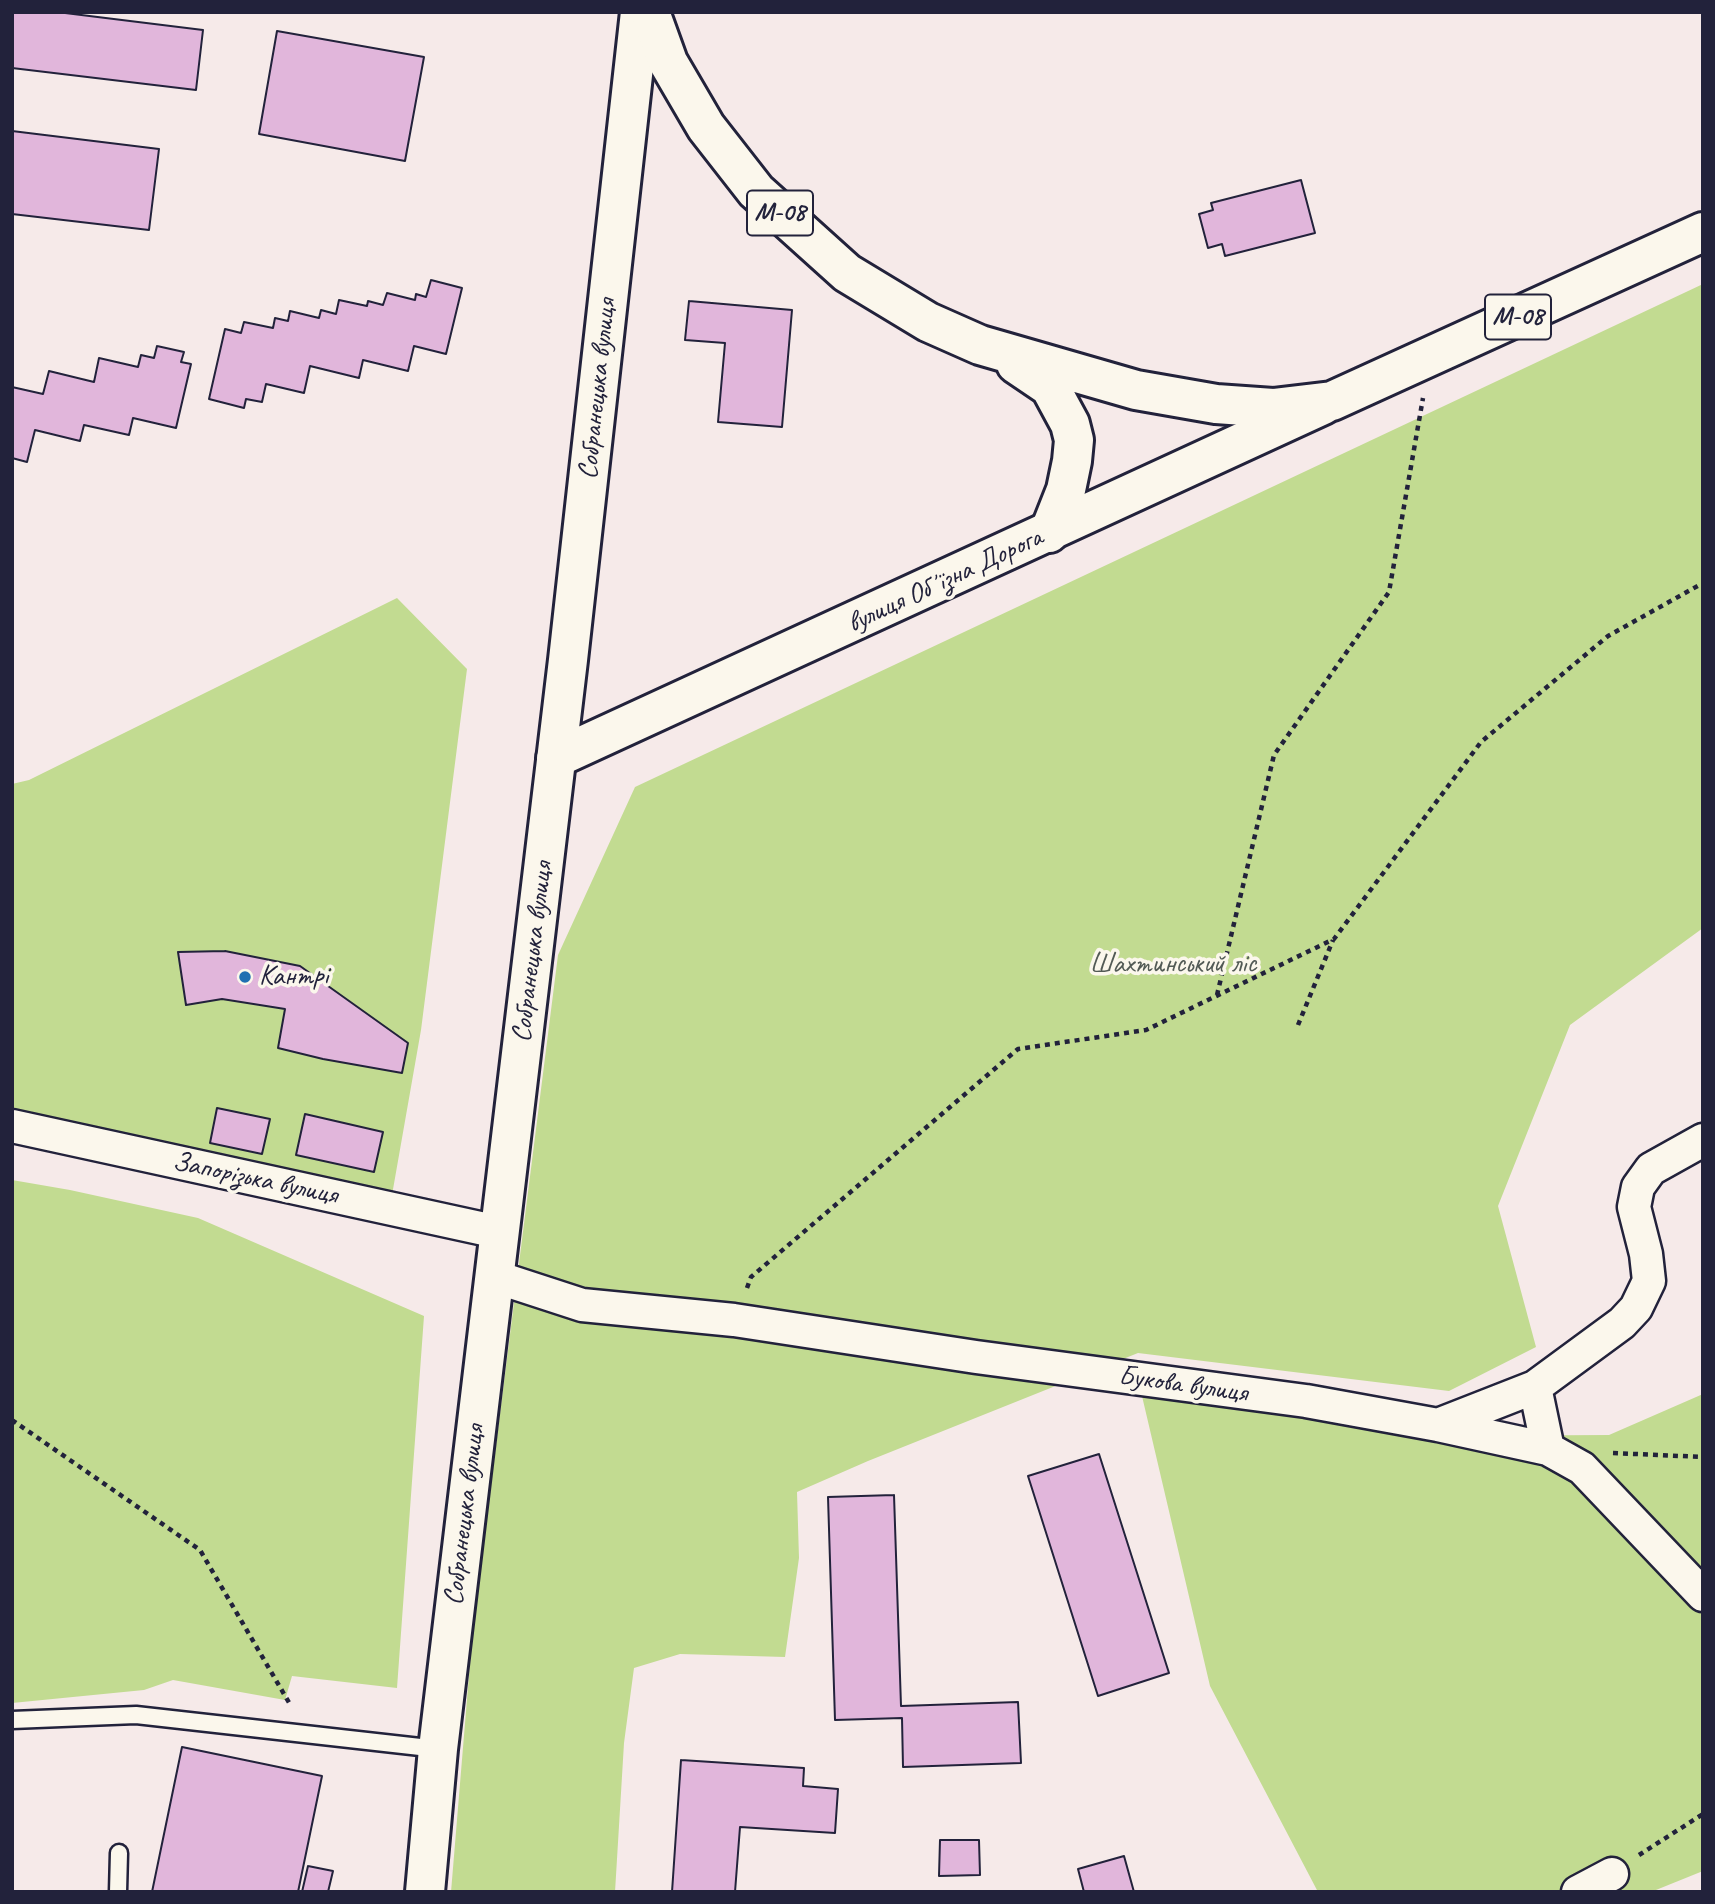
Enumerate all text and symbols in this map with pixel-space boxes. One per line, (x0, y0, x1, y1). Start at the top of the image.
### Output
road number: М-08 (747, 190, 813, 235)
road number: М-08 (1485, 294, 1551, 340)
street label: Собранецька вулиця (572, 297, 624, 481)
street label: вулиця Обʼїзна Дорога (842, 521, 1048, 641)
street label: Собранецька вулиця (505, 860, 561, 1044)
park label: Шахтинський ліс (1090, 948, 1256, 982)
place label: Кантрі (259, 960, 329, 994)
marker: Кантрі (237, 969, 253, 985)
street label: Запорізька вулиця (169, 1145, 341, 1213)
street label: Букова вулиця (1116, 1359, 1250, 1411)
street label: Собранецька вулиця (437, 1423, 493, 1607)

